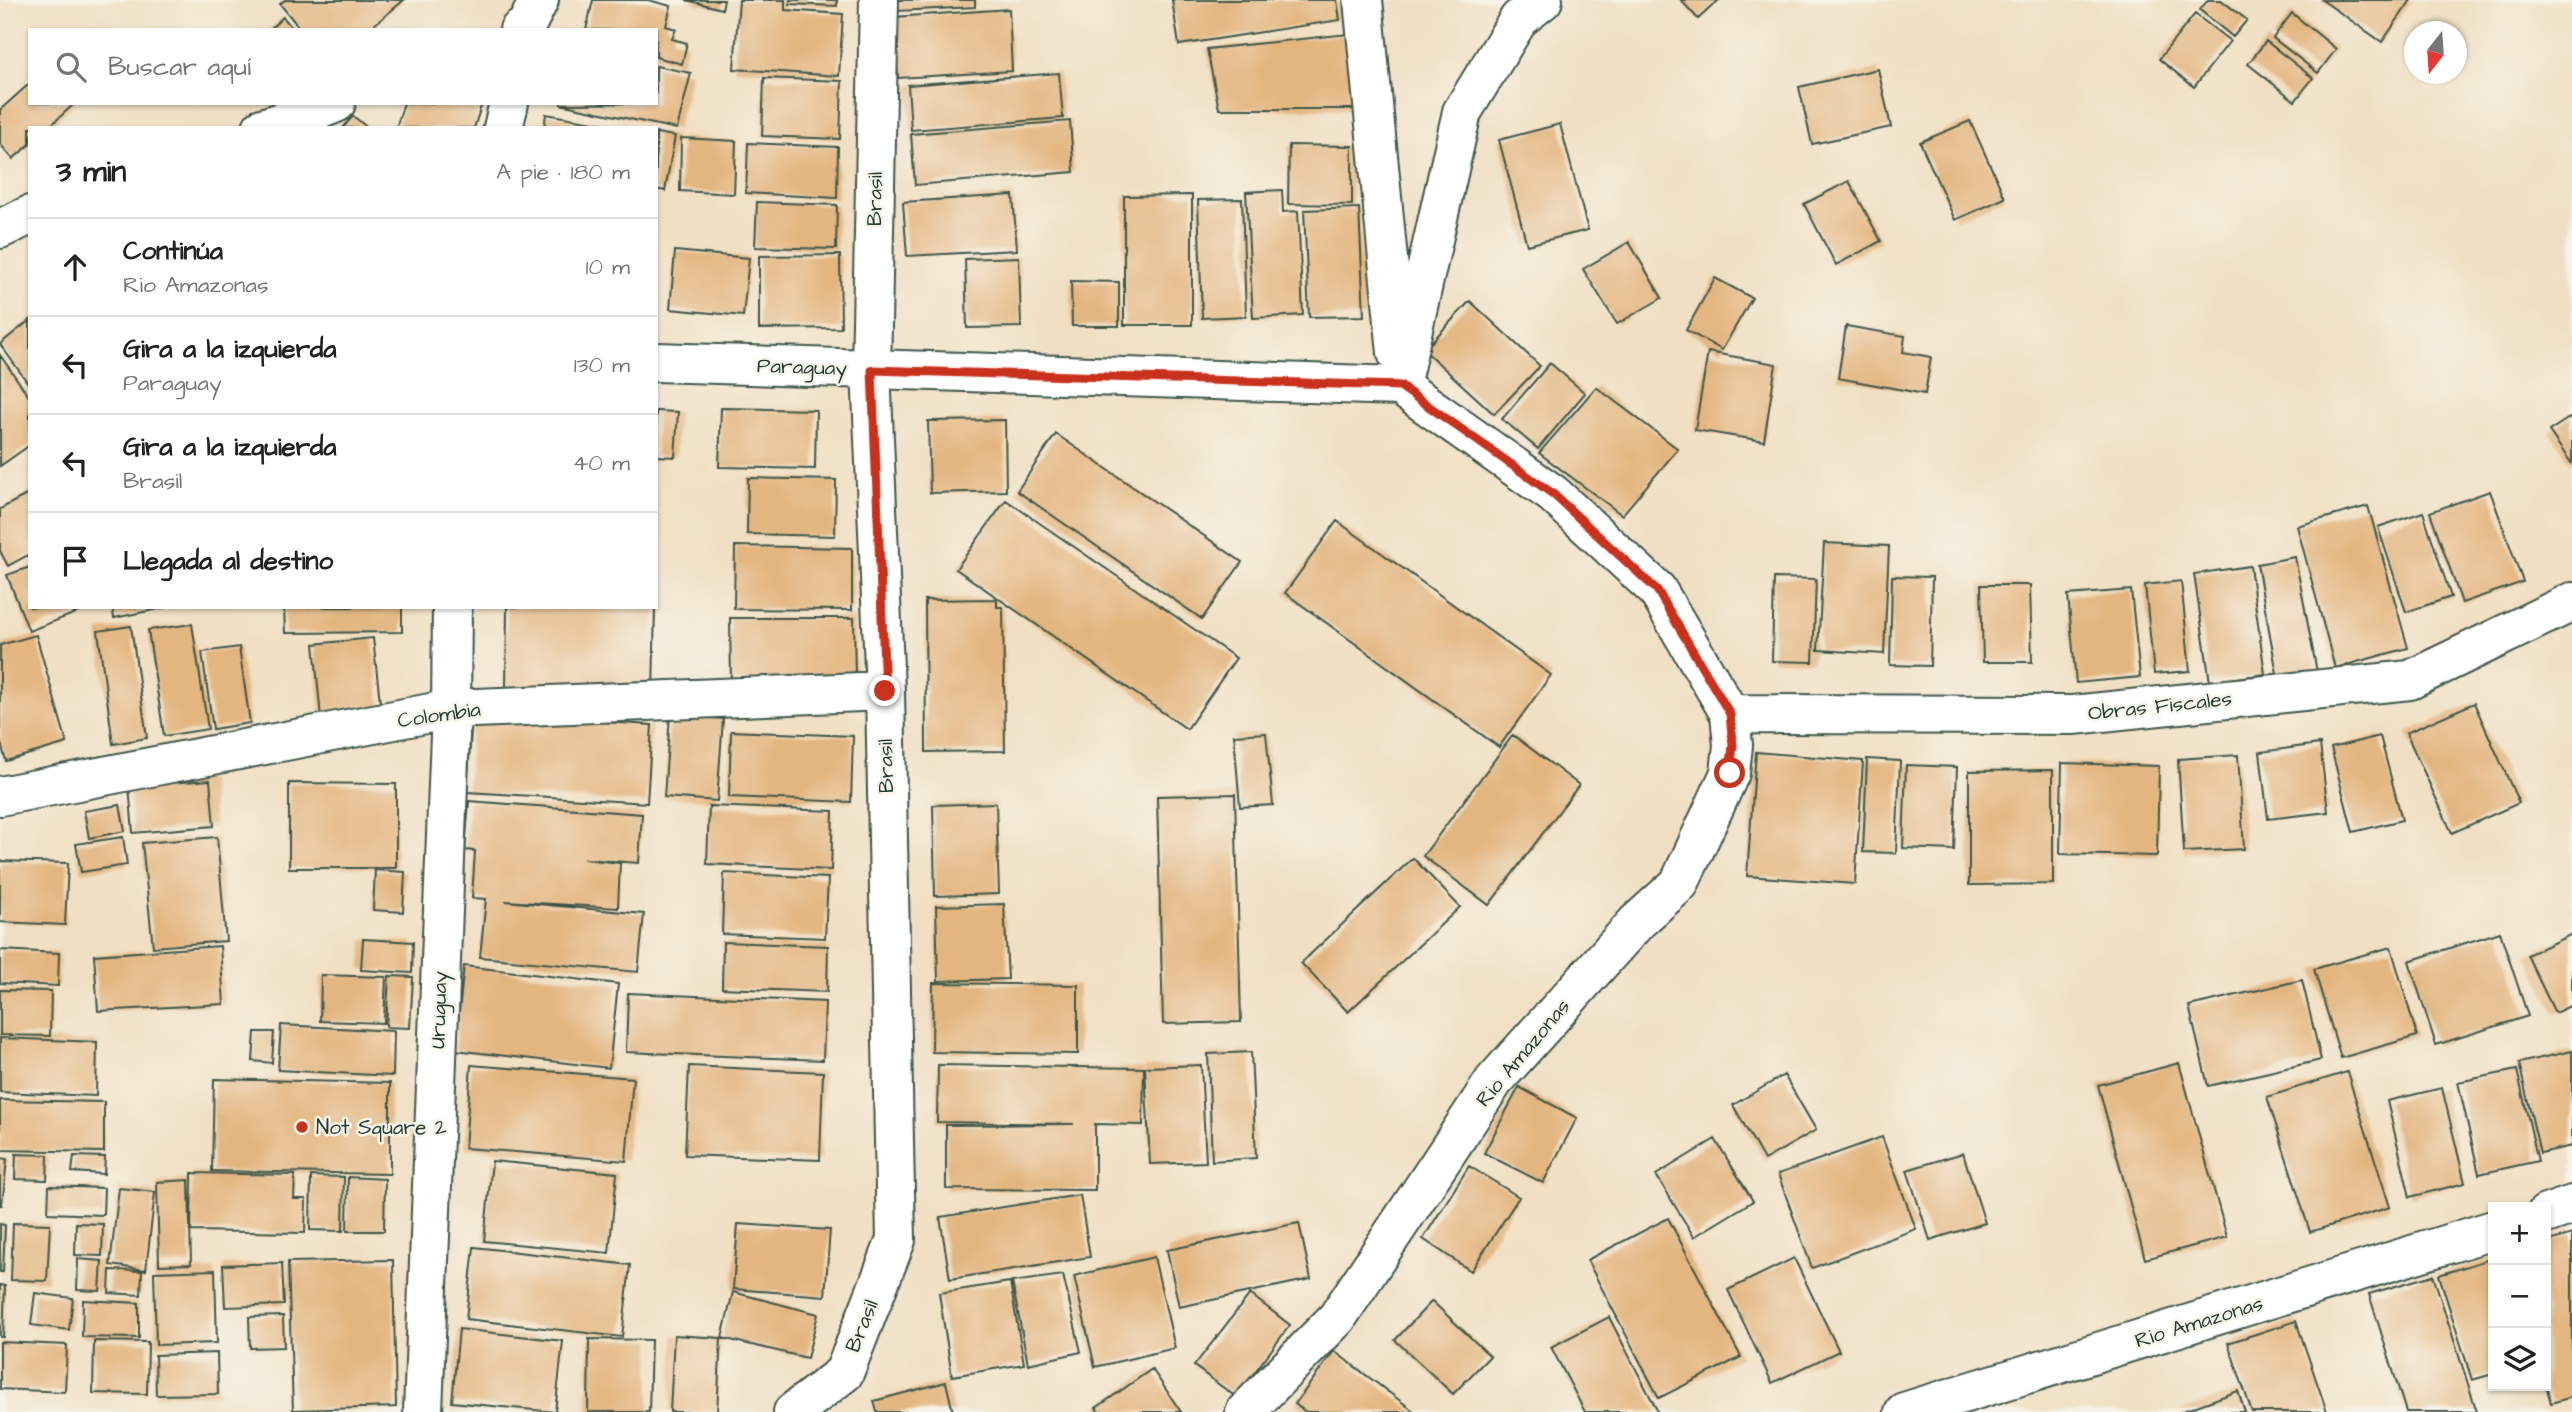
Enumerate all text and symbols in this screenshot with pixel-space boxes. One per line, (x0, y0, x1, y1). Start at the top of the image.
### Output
north arrow (2404, 21, 2467, 84)
search box (28, 28, 658, 105)
icon: search (52, 48, 90, 86)
text: Buscar aquí (108, 49, 251, 85)
text: 3 min (56, 151, 126, 193)
text: A pie · 180 m (496, 156, 630, 188)
street label: Brasil (860, 172, 890, 226)
text: Continúa (123, 233, 223, 269)
icon: ahead (56, 248, 94, 286)
text: 10 m (585, 251, 630, 283)
text: Rio Amazonas (123, 269, 268, 301)
text: Gira a la izquierda (123, 331, 337, 367)
icon: left (56, 346, 94, 384)
text: 130 m (574, 349, 630, 381)
street label: Paraguay (756, 351, 848, 385)
text: Paraguay (123, 367, 222, 399)
text: Gira a la izquierda (123, 429, 337, 465)
icon: left (56, 444, 94, 482)
text: 40 m (573, 447, 630, 479)
text: Brasil (123, 465, 182, 497)
icon: arrive (56, 542, 94, 580)
text: Llegada al destino (123, 543, 333, 579)
route end (869, 675, 900, 706)
street label: Obras Fiscales (2087, 684, 2233, 728)
street label: Colombia (395, 695, 483, 735)
street label: Brasil (871, 739, 901, 793)
route start (1714, 757, 1745, 788)
street label: Uruguay (423, 970, 457, 1049)
street label: Rio Amazonas (1469, 993, 1577, 1113)
place label: Not Square 2 (316, 1113, 447, 1142)
marker: Not Square 2 (294, 1119, 310, 1135)
map controls (2488, 1202, 2551, 1391)
button: + (2488, 1202, 2551, 1265)
button: − (2488, 1265, 2551, 1328)
street label: Rio Amazonas (2131, 1289, 2267, 1355)
street label: Brasil (838, 1295, 886, 1357)
button: layers (2488, 1328, 2551, 1391)

